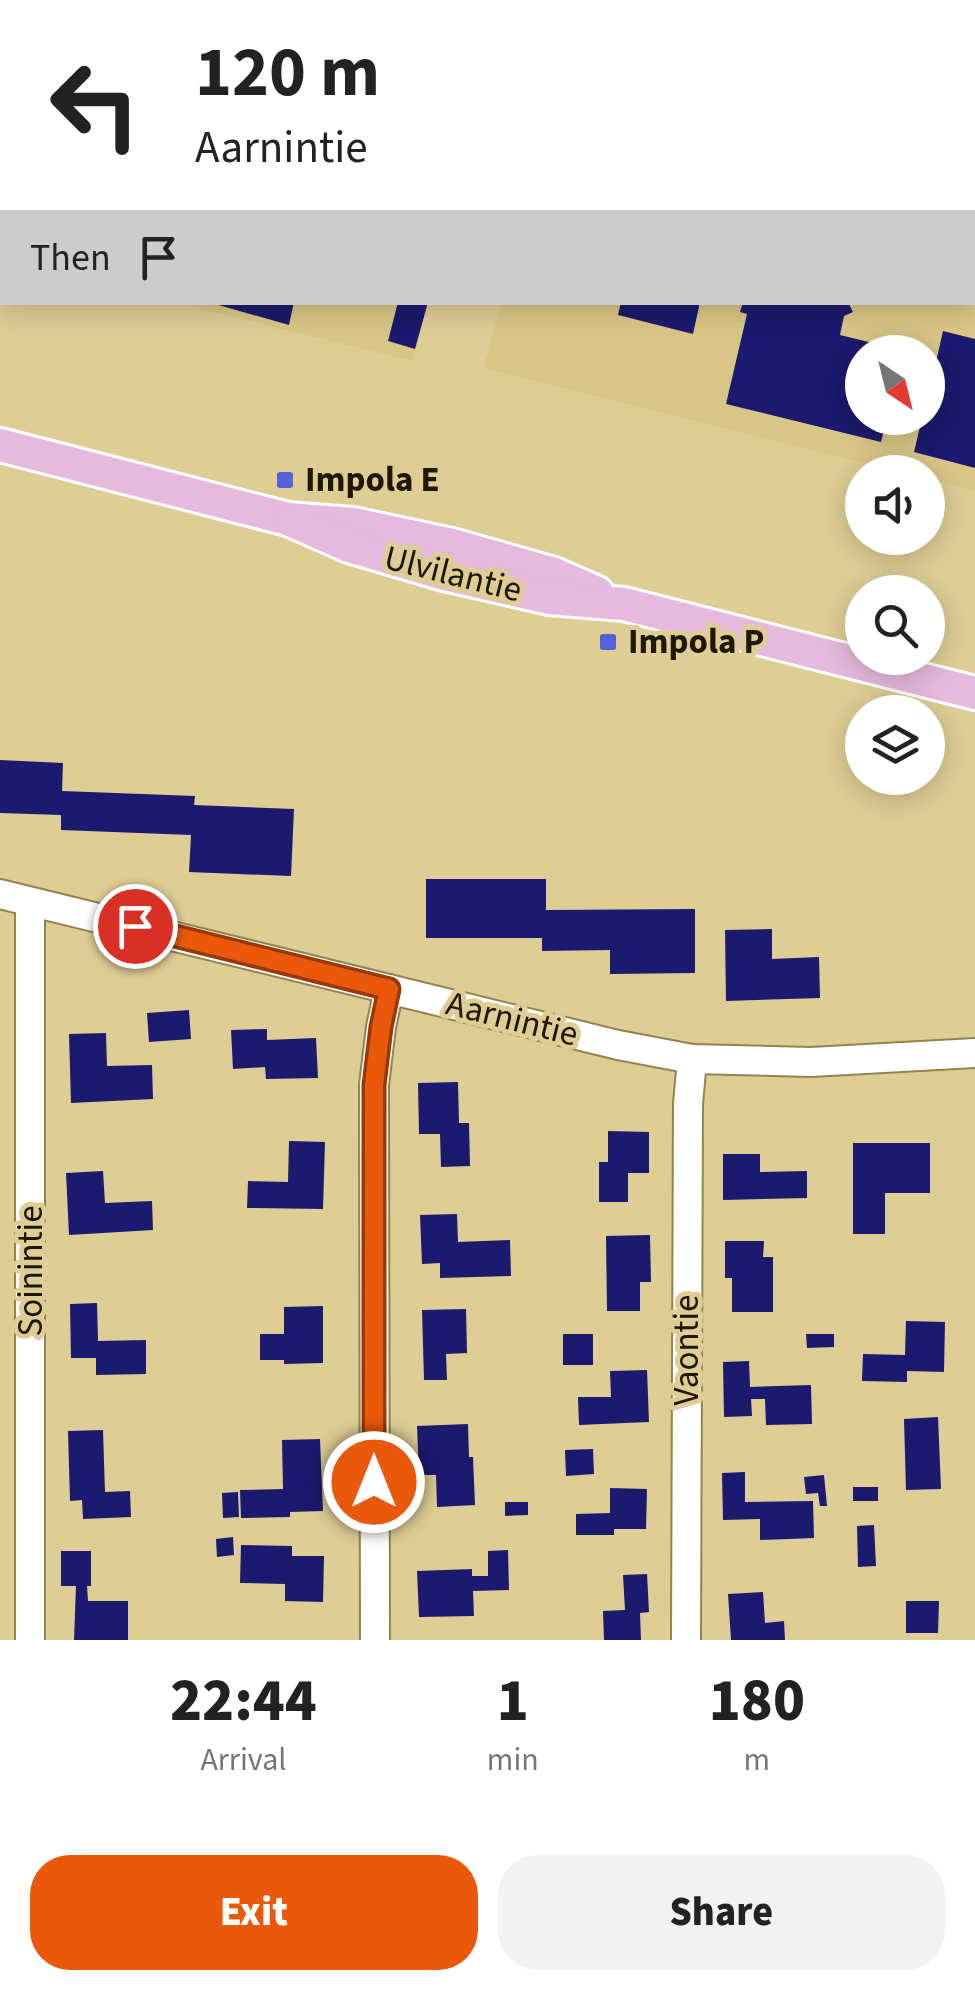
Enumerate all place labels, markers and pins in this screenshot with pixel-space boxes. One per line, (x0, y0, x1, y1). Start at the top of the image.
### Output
place label: Impola E (305, 455, 440, 505)
marker: Impola E (274, 469, 296, 491)
place label: Impola P (628, 617, 764, 667)
marker: Impola P (597, 631, 619, 653)
pin (93, 884, 178, 969)

